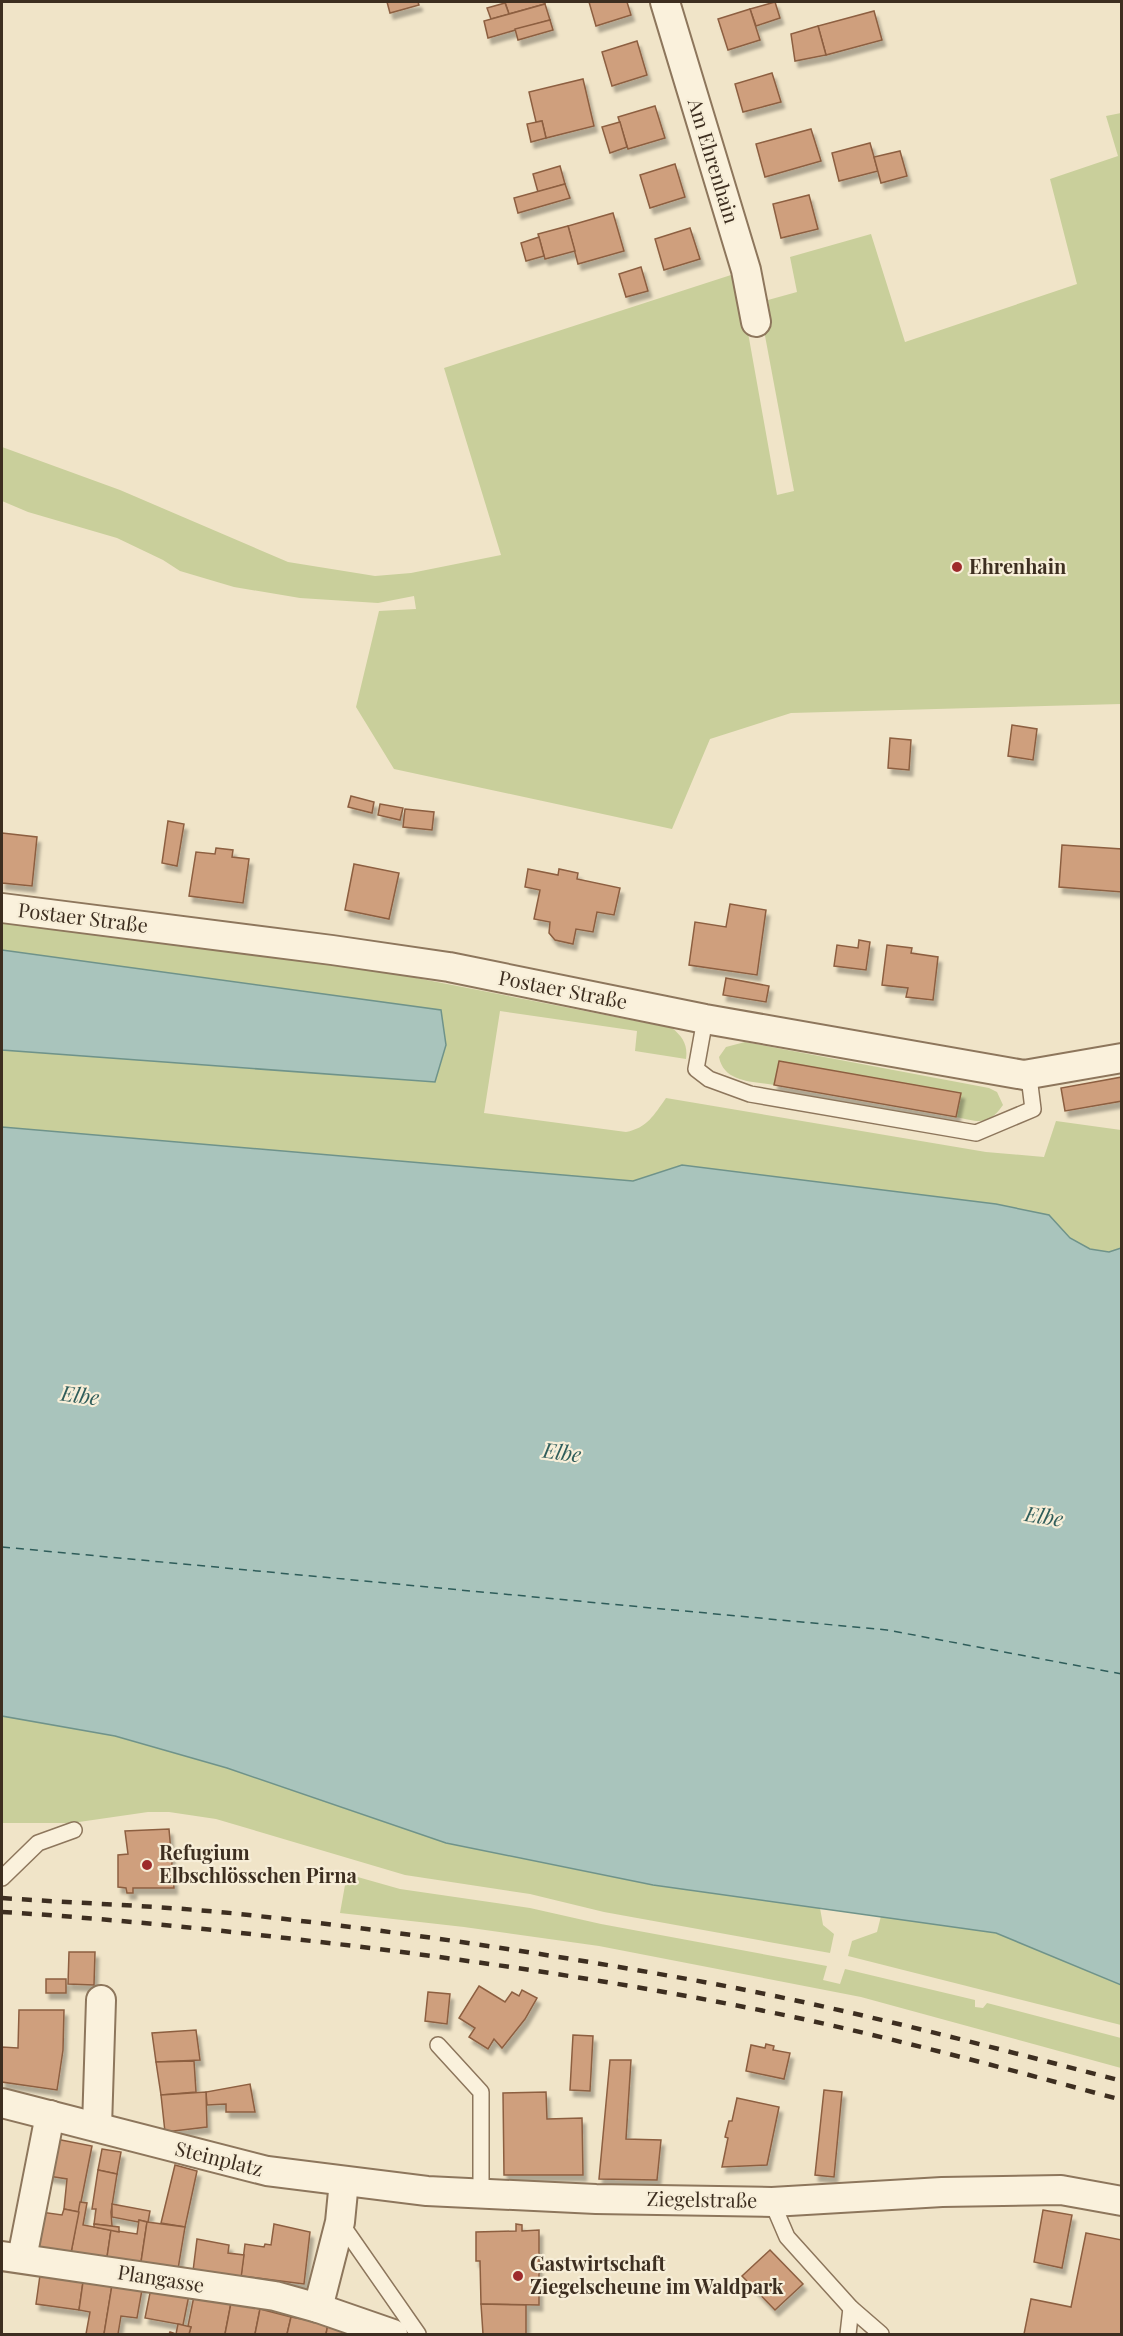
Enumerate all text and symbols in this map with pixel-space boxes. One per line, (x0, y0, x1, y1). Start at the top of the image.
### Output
street label: Am Ehrenhain (682, 94, 746, 226)
place label: Ehrenhain (969, 552, 1067, 579)
marker: Ehrenhain (950, 560, 964, 574)
street label: Postaer Straße (17, 895, 150, 938)
street label: Postaer Straße (497, 963, 630, 1014)
water label: Elbe (59, 1378, 101, 1410)
water label: Elbe (541, 1435, 583, 1467)
water label: Elbe (1022, 1498, 1065, 1532)
place label: Refugium Elbschlösschen Pirna (159, 1838, 357, 1888)
marker: Refugium Elbschlösschen Pirna (140, 1858, 154, 1872)
street label: Steinplatz (173, 2134, 266, 2181)
street label: Ziegelstraße (646, 2184, 758, 2213)
place label: Gastwirtschaft Ziegelscheune im Waldpark (530, 2249, 784, 2299)
street label: Plangasse (116, 2257, 206, 2298)
marker: Gastwirtschaft Ziegelscheune im Waldpark (511, 2269, 525, 2283)

